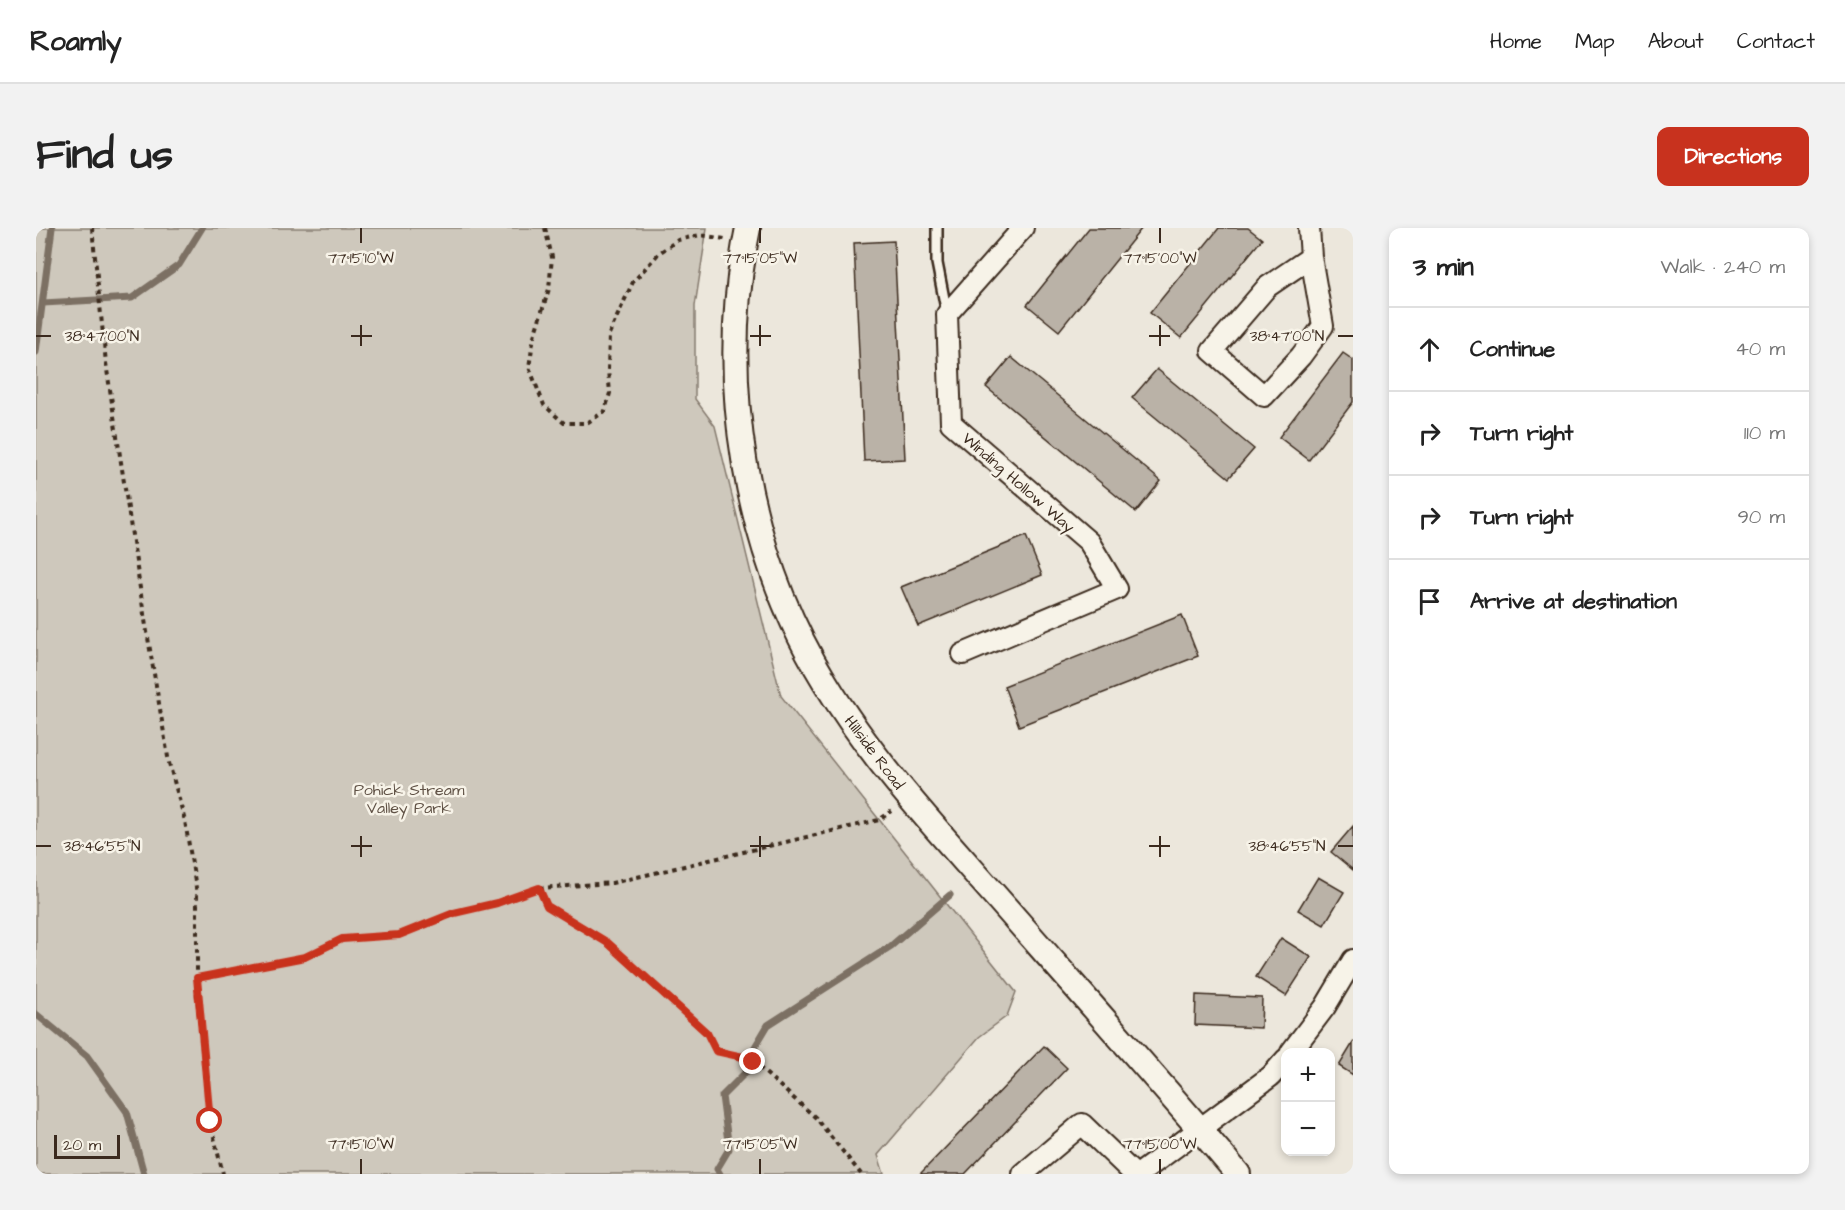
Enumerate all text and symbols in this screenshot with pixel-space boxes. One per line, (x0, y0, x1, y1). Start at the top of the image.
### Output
text: Roamly (30, 22, 122, 61)
text: Home (1490, 27, 1542, 56)
text: Map (1575, 27, 1615, 56)
text: About (1648, 27, 1704, 56)
text: Contact (1737, 27, 1815, 56)
text: Find us (36, 127, 173, 185)
button: Directions (1657, 127, 1809, 186)
text: 77°15'10"W (328, 248, 394, 269)
text: 77°15'05"W (723, 248, 797, 269)
text: 77°15'00"W (1123, 248, 1197, 269)
text: 3 min (1413, 249, 1474, 285)
text: Walk · 240 m (1661, 253, 1785, 281)
text: 38°47'00"N (65, 326, 139, 347)
text: 38°47'00"N (1250, 326, 1324, 347)
icon: ahead (1413, 333, 1446, 366)
text: Continue (1470, 334, 1555, 365)
text: 40 m (1735, 335, 1785, 363)
icon: right (1413, 417, 1446, 450)
text: Turn right (1470, 418, 1573, 449)
text: 110 m (1744, 419, 1785, 447)
street label: Winding Hollow Way (957, 428, 1080, 539)
icon: right (1413, 501, 1446, 534)
text: Turn right (1470, 502, 1573, 533)
text: 90 m (1737, 503, 1785, 531)
icon: arrive (1413, 585, 1446, 618)
text: Arrive at destination (1470, 586, 1677, 617)
street label: Hillside Road (839, 711, 909, 794)
park label: Pohick Stream Valley Park (354, 779, 465, 820)
text: 38°46'55"N (64, 836, 140, 857)
text: 38°46'55"N (1249, 836, 1325, 857)
route end (739, 1048, 765, 1074)
map controls (1281, 1048, 1335, 1156)
button: + (1281, 1048, 1335, 1102)
button: − (1281, 1102, 1335, 1156)
route start (196, 1107, 222, 1133)
scale bar (54, 1132, 120, 1160)
text: 20 m (63, 1134, 101, 1156)
text: 77°15'10"W (328, 1134, 394, 1155)
text: 77°15'05"W (723, 1134, 797, 1155)
text: 77°15'00"W (1123, 1134, 1197, 1155)

